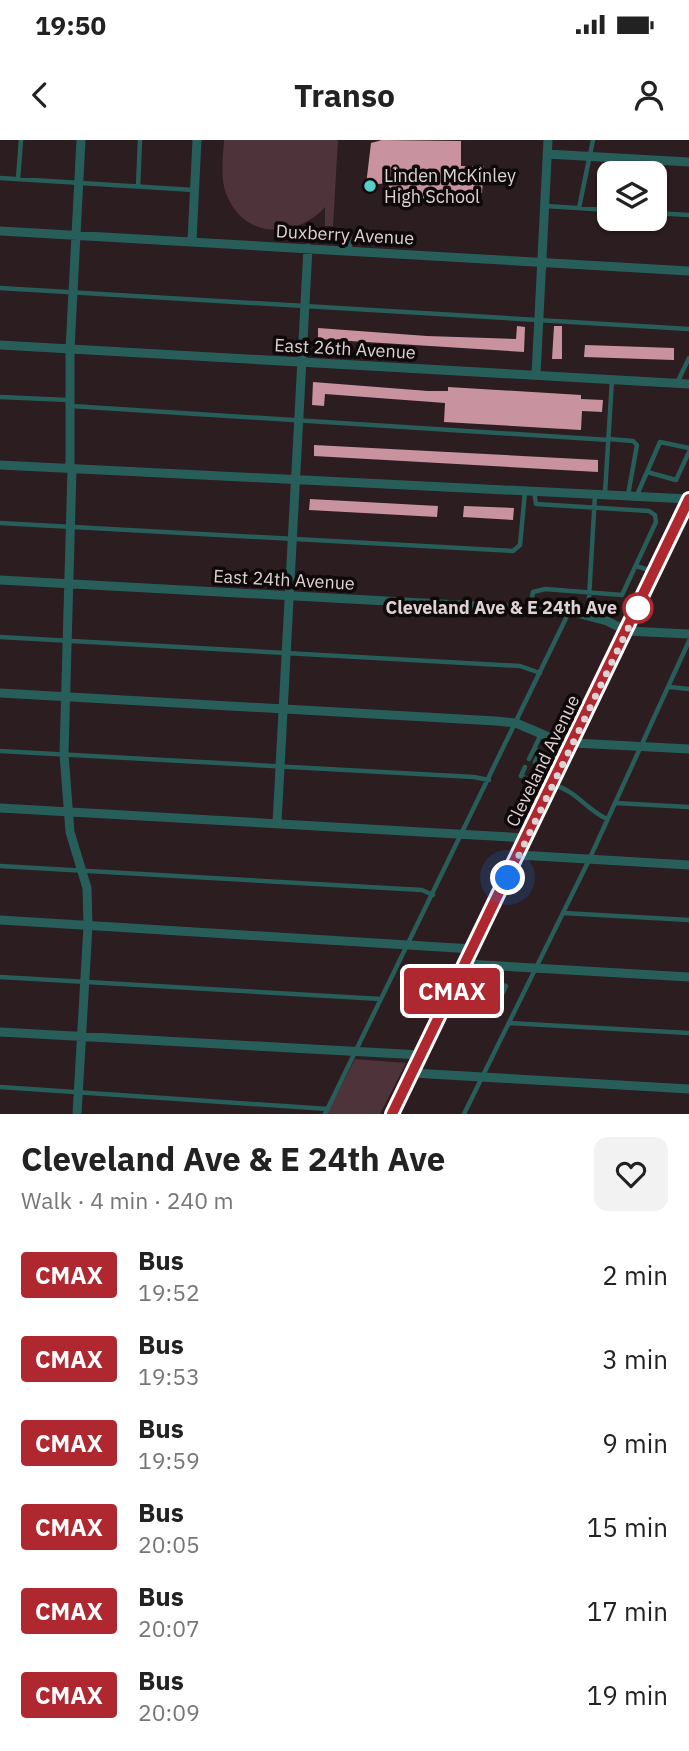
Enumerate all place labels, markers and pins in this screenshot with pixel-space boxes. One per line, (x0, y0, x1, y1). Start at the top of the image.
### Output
place label: Linden McKinley High School (384, 164, 516, 208)
marker: Linden McKinley High School (362, 178, 378, 194)
marker: Cleveland Ave & E 24th Ave (623, 593, 653, 623)
place label: Cleveland Ave & E 24th Ave (386, 596, 617, 619)

